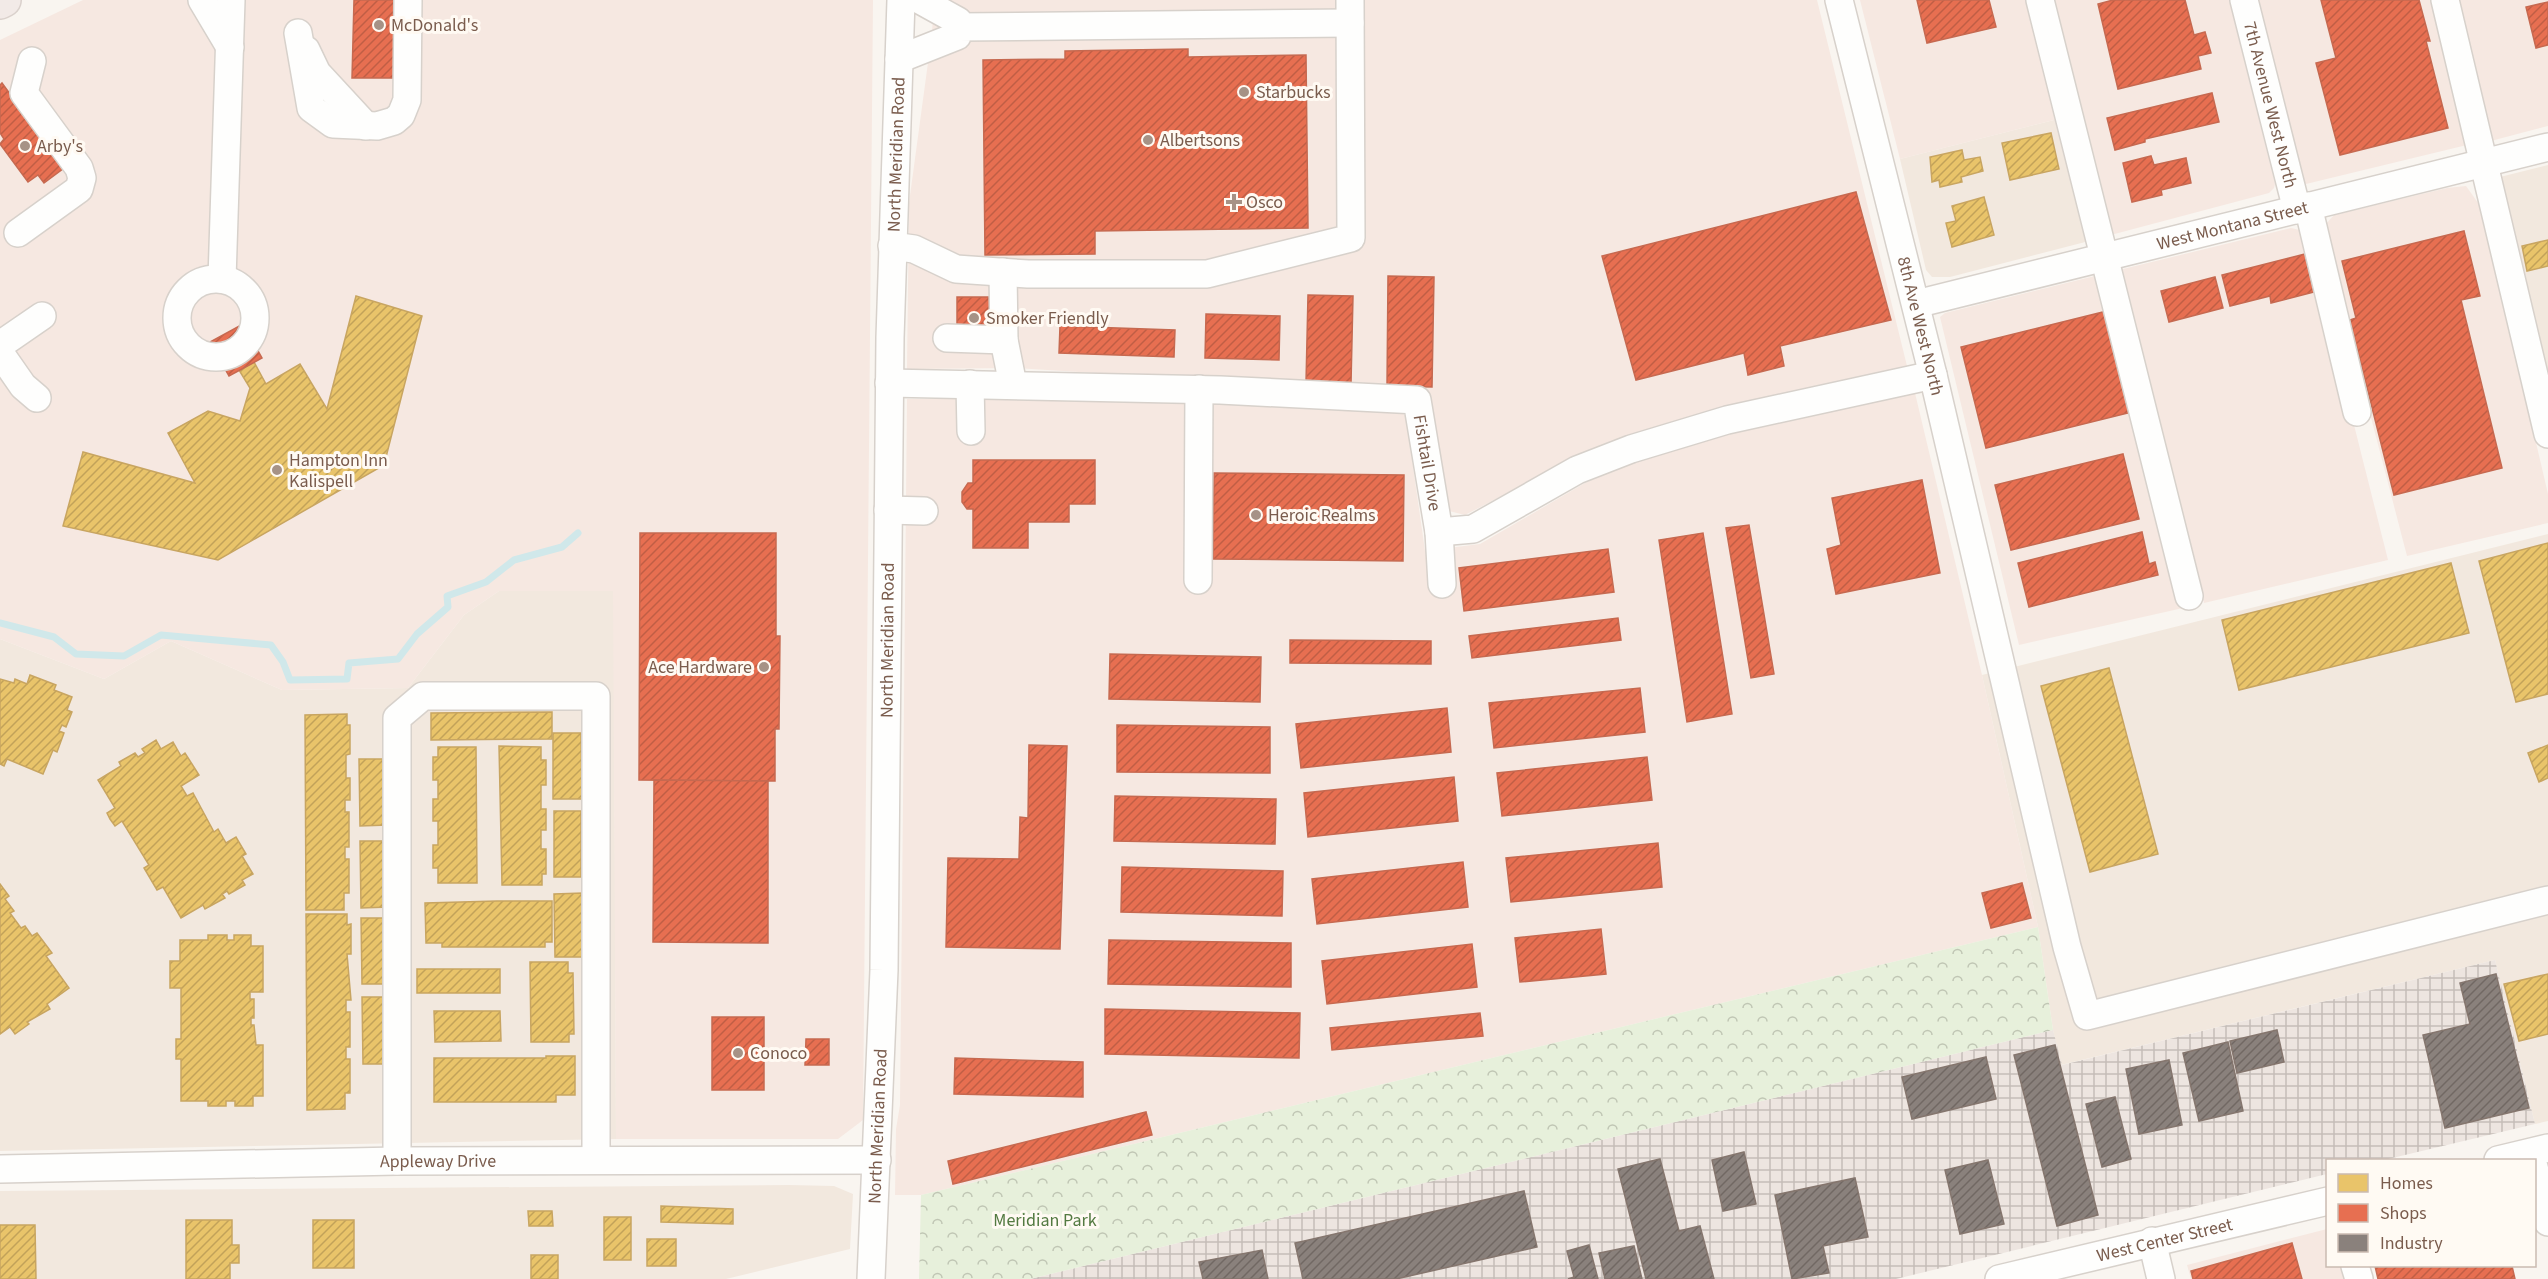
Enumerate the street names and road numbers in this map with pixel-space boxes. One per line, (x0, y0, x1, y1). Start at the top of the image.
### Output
street label: 7th Avenue West North (2237, 19, 2303, 191)
street label: North Meridian Road (881, 76, 911, 233)
street label: West Montana Street (2154, 195, 2311, 256)
street label: 8th Ave West North (1891, 254, 1950, 398)
street label: Fishtail Drive (1407, 413, 1448, 513)
street label: North Meridian Road (874, 562, 900, 718)
street label: North Meridian Road (862, 1048, 893, 1204)
street label: Appleway Drive (380, 1148, 496, 1174)
street label: West Center Street (2094, 1212, 2235, 1268)

